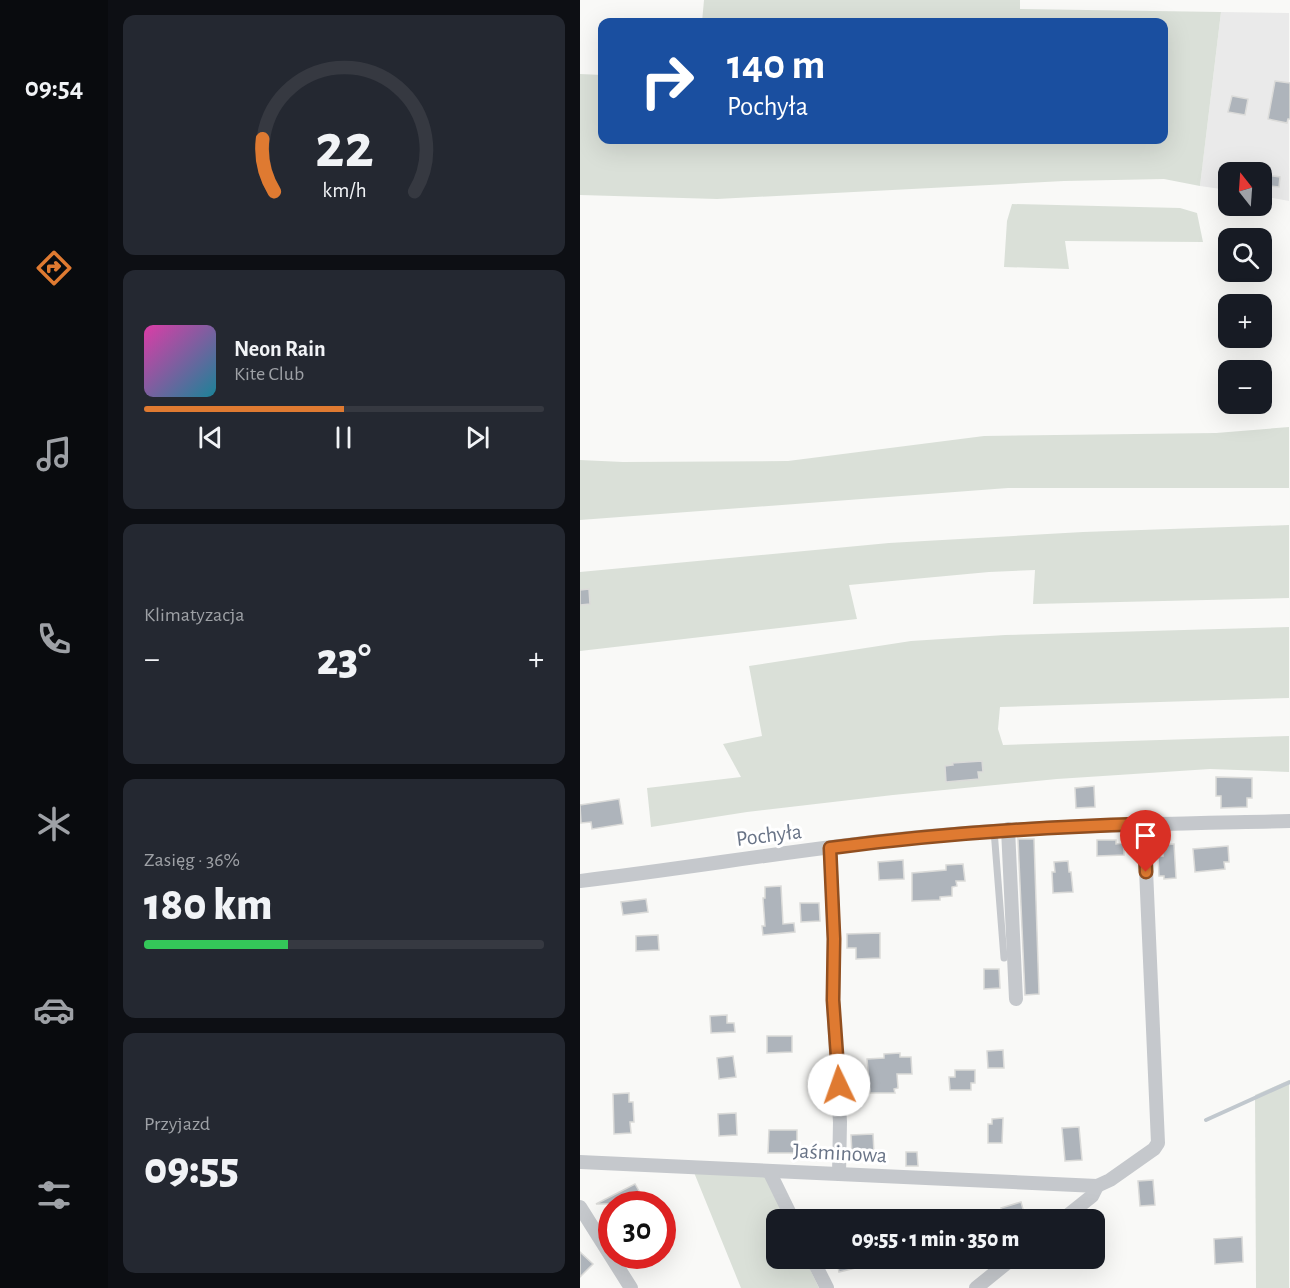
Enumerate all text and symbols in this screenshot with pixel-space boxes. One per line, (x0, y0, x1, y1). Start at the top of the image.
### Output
icon: right (628, 42, 706, 120)
text: 140 m (727, 44, 825, 86)
text: 09:54 (25, 74, 83, 101)
text: Pochyła (727, 93, 808, 120)
text: 22 (315, 116, 373, 178)
north arrow (1218, 162, 1272, 216)
map controls (1218, 162, 1272, 414)
text: km/h (322, 180, 366, 201)
button: search (1218, 228, 1272, 282)
icon: directions (33, 247, 75, 289)
button: + (1218, 294, 1272, 348)
text: Neon Rain (234, 338, 326, 360)
button: − (1218, 360, 1272, 414)
text: Kite Club (234, 364, 304, 384)
icon: previous (194, 421, 227, 454)
icon: pause (327, 421, 360, 454)
icon: next (461, 421, 494, 454)
icon: music (33, 433, 75, 475)
text: Klimatyzacja (144, 605, 245, 625)
icon: phone (33, 618, 75, 660)
text: 23° (317, 638, 371, 683)
text: − (144, 643, 160, 676)
text: + (528, 643, 544, 676)
icon: climate (33, 803, 75, 845)
pin (1120, 810, 1171, 872)
icon: arrive (1129, 819, 1162, 852)
street label: Pochyła (735, 820, 803, 850)
text: Zasięg · 36% (144, 850, 240, 870)
text: 180 km (144, 883, 273, 928)
icon: car (33, 989, 75, 1031)
position arrow (807, 1053, 871, 1117)
text: Przyjazd (144, 1114, 210, 1134)
street label: Jaśminowa (792, 1140, 888, 1166)
text: 09:55 (144, 1147, 239, 1192)
icon: filters (33, 1174, 75, 1216)
speed limit sign: 30 (598, 1191, 676, 1269)
text: 09:55 · 1 min · 350 m (852, 1228, 1019, 1250)

